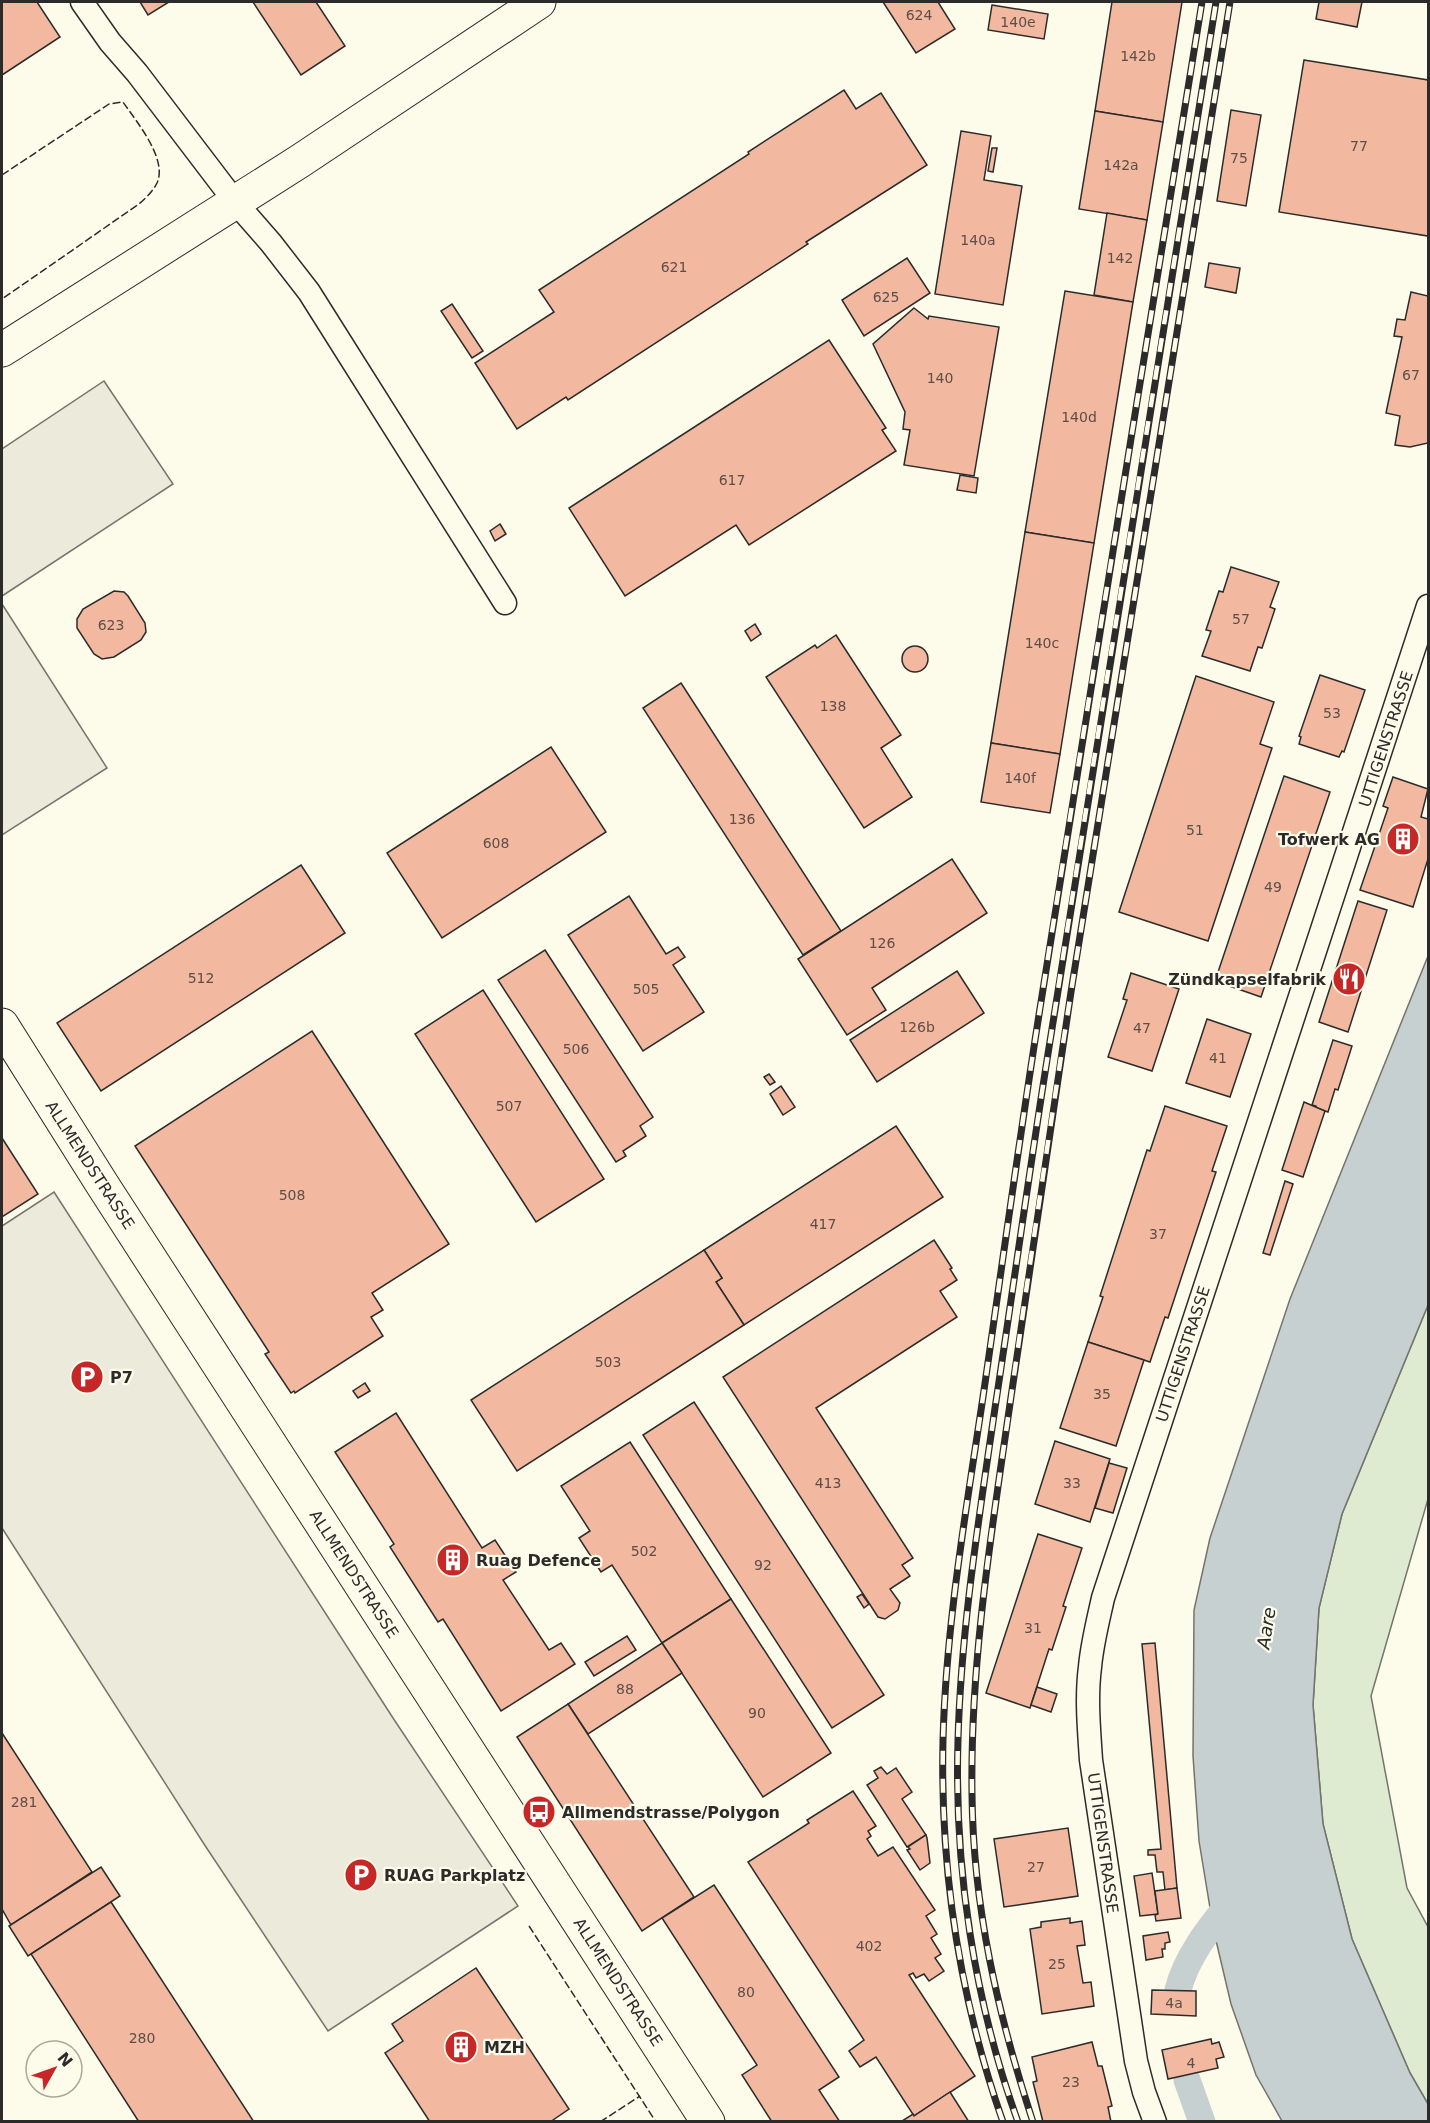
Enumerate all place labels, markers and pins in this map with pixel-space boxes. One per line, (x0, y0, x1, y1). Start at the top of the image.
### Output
building icon: Tofwerk AG (1385, 821, 1421, 857)
place label: Tofwerk AG (1278, 830, 1380, 849)
restaurant icon: Zündkapselfabrik (1331, 961, 1367, 997)
place label: Zündkapselfabrik (1168, 970, 1326, 989)
parking icon: P7 (69, 1359, 105, 1395)
place label: P7 (110, 1368, 133, 1387)
building icon: Ruag Defence (435, 1542, 471, 1578)
place label: Ruag Defence (476, 1551, 601, 1570)
bus stop icon: Allmendstrasse/Polygon (521, 1794, 557, 1830)
place label: Allmendstrasse/Polygon (562, 1803, 780, 1822)
parking icon: RUAG Parkplatz (343, 1857, 379, 1893)
place label: RUAG Parkplatz (384, 1866, 525, 1885)
building icon: MZH (443, 2029, 479, 2065)
place label: MZH (484, 2038, 525, 2057)

